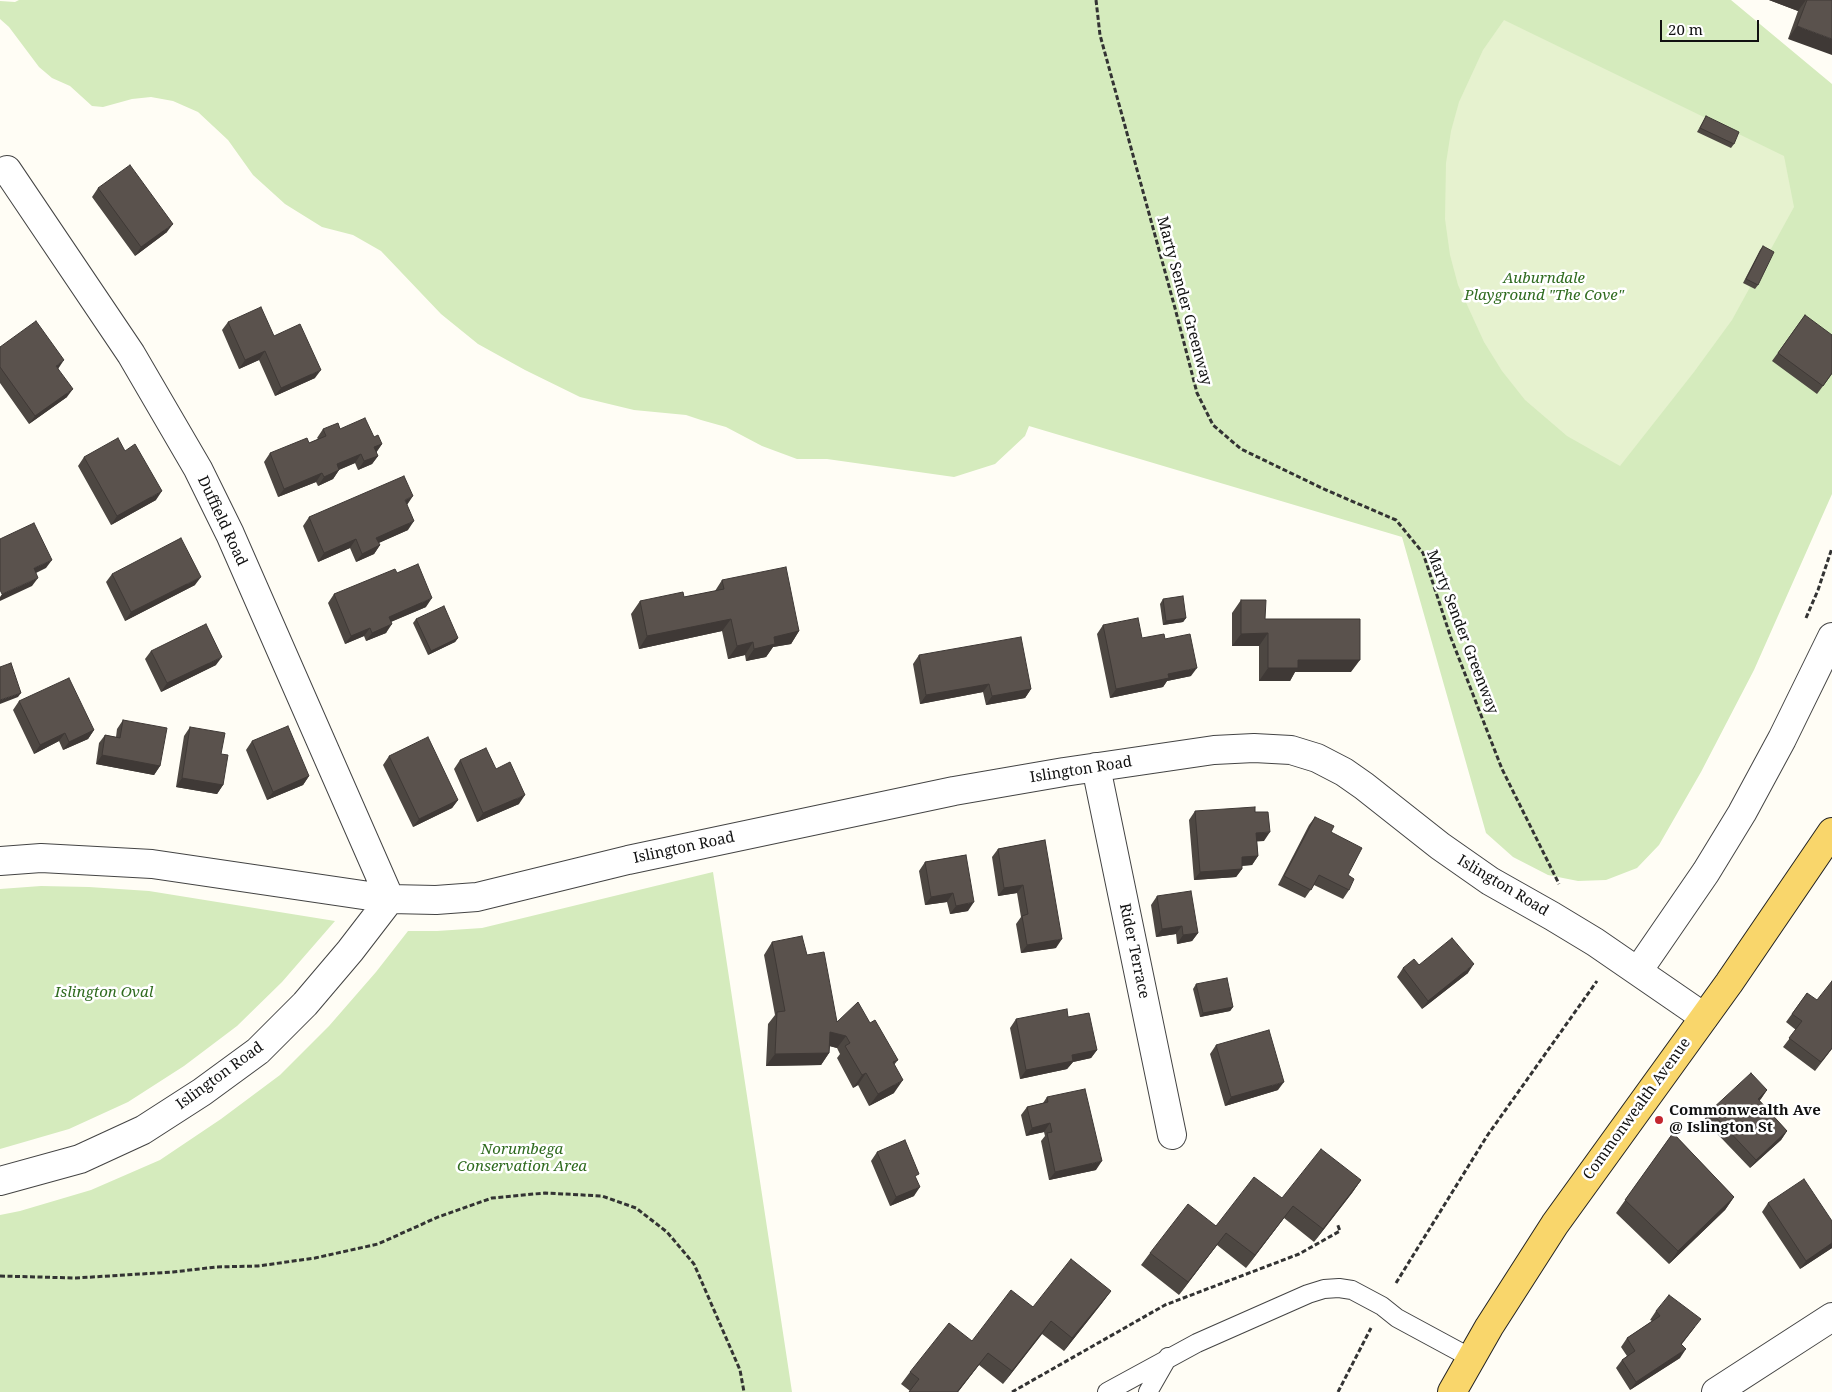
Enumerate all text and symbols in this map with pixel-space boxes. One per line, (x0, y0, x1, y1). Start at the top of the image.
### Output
scale bar (1662, 10, 1761, 42)
text: 20 m (1668, 19, 1703, 39)
street label: Marty Sender Greenway (1153, 214, 1215, 388)
park label: Auburndale Playground "The Cove" (1464, 270, 1624, 305)
street label: Duffield Road (193, 473, 251, 569)
street label: Marty Sender Greenway (1422, 547, 1502, 717)
street label: Islington Road (1029, 753, 1133, 787)
street label: Islington Road (632, 828, 736, 868)
street label: Islington Road (1454, 852, 1552, 920)
street label: Rider Terrace (1115, 902, 1153, 1000)
park label: Islington Oval (55, 984, 153, 1002)
street label: Commonwealth Avenue (1579, 1035, 1695, 1183)
street label: Islington Road (173, 1038, 267, 1114)
place label: Commonwealth Ave @ Islington St (1669, 1102, 1821, 1137)
marker: Commonwealth Ave @ Islington St (1653, 1114, 1665, 1126)
park label: Norumbega Conservation Area (457, 1141, 587, 1176)

